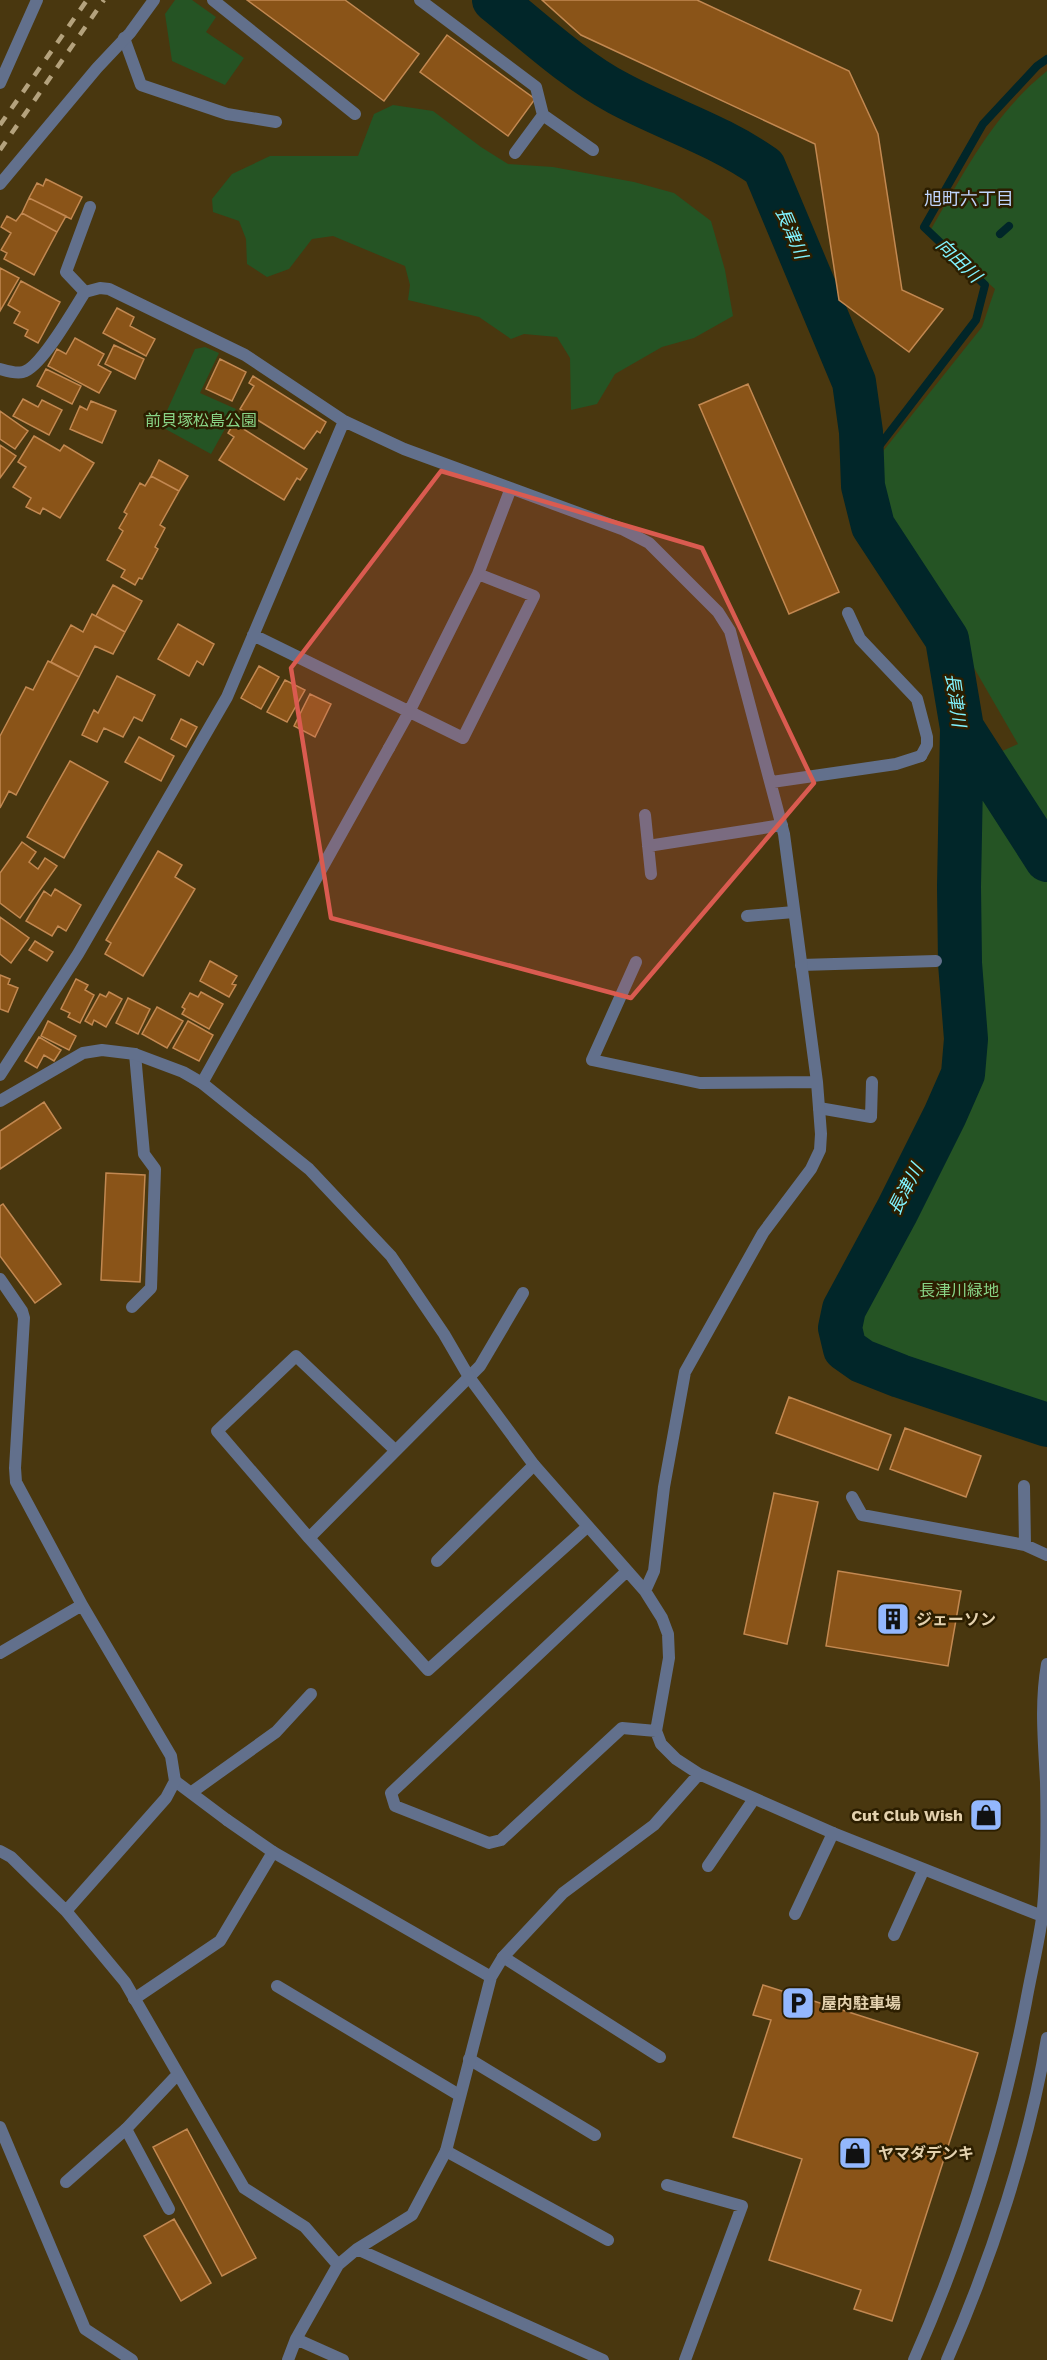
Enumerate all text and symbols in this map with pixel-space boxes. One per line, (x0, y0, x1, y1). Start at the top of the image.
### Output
district label: 旭町六丁目 (924, 188, 1014, 209)
water label: 長津川 (772, 204, 813, 264)
water label: 向田川 (932, 234, 987, 288)
park label: 前貝塚松島公園 (145, 411, 257, 430)
water label: 長津川 (942, 672, 970, 730)
water label: 長津川 (883, 1158, 928, 1218)
park label: 長津川緑地 (919, 1281, 999, 1300)
building icon: ジェーソン (875, 1601, 911, 1637)
place label: ジェーソン (916, 1610, 996, 1629)
shop icon: Cut Club Wish (968, 1797, 1004, 1833)
place label: Cut Club Wish (851, 1806, 963, 1825)
parking icon: 屋内駐車場 (780, 1985, 816, 2021)
place label: 屋内駐車場 (821, 1994, 901, 2013)
shop icon: ヤマダデンキ (837, 2135, 873, 2171)
place label: ヤマダデンキ (878, 2144, 974, 2163)

